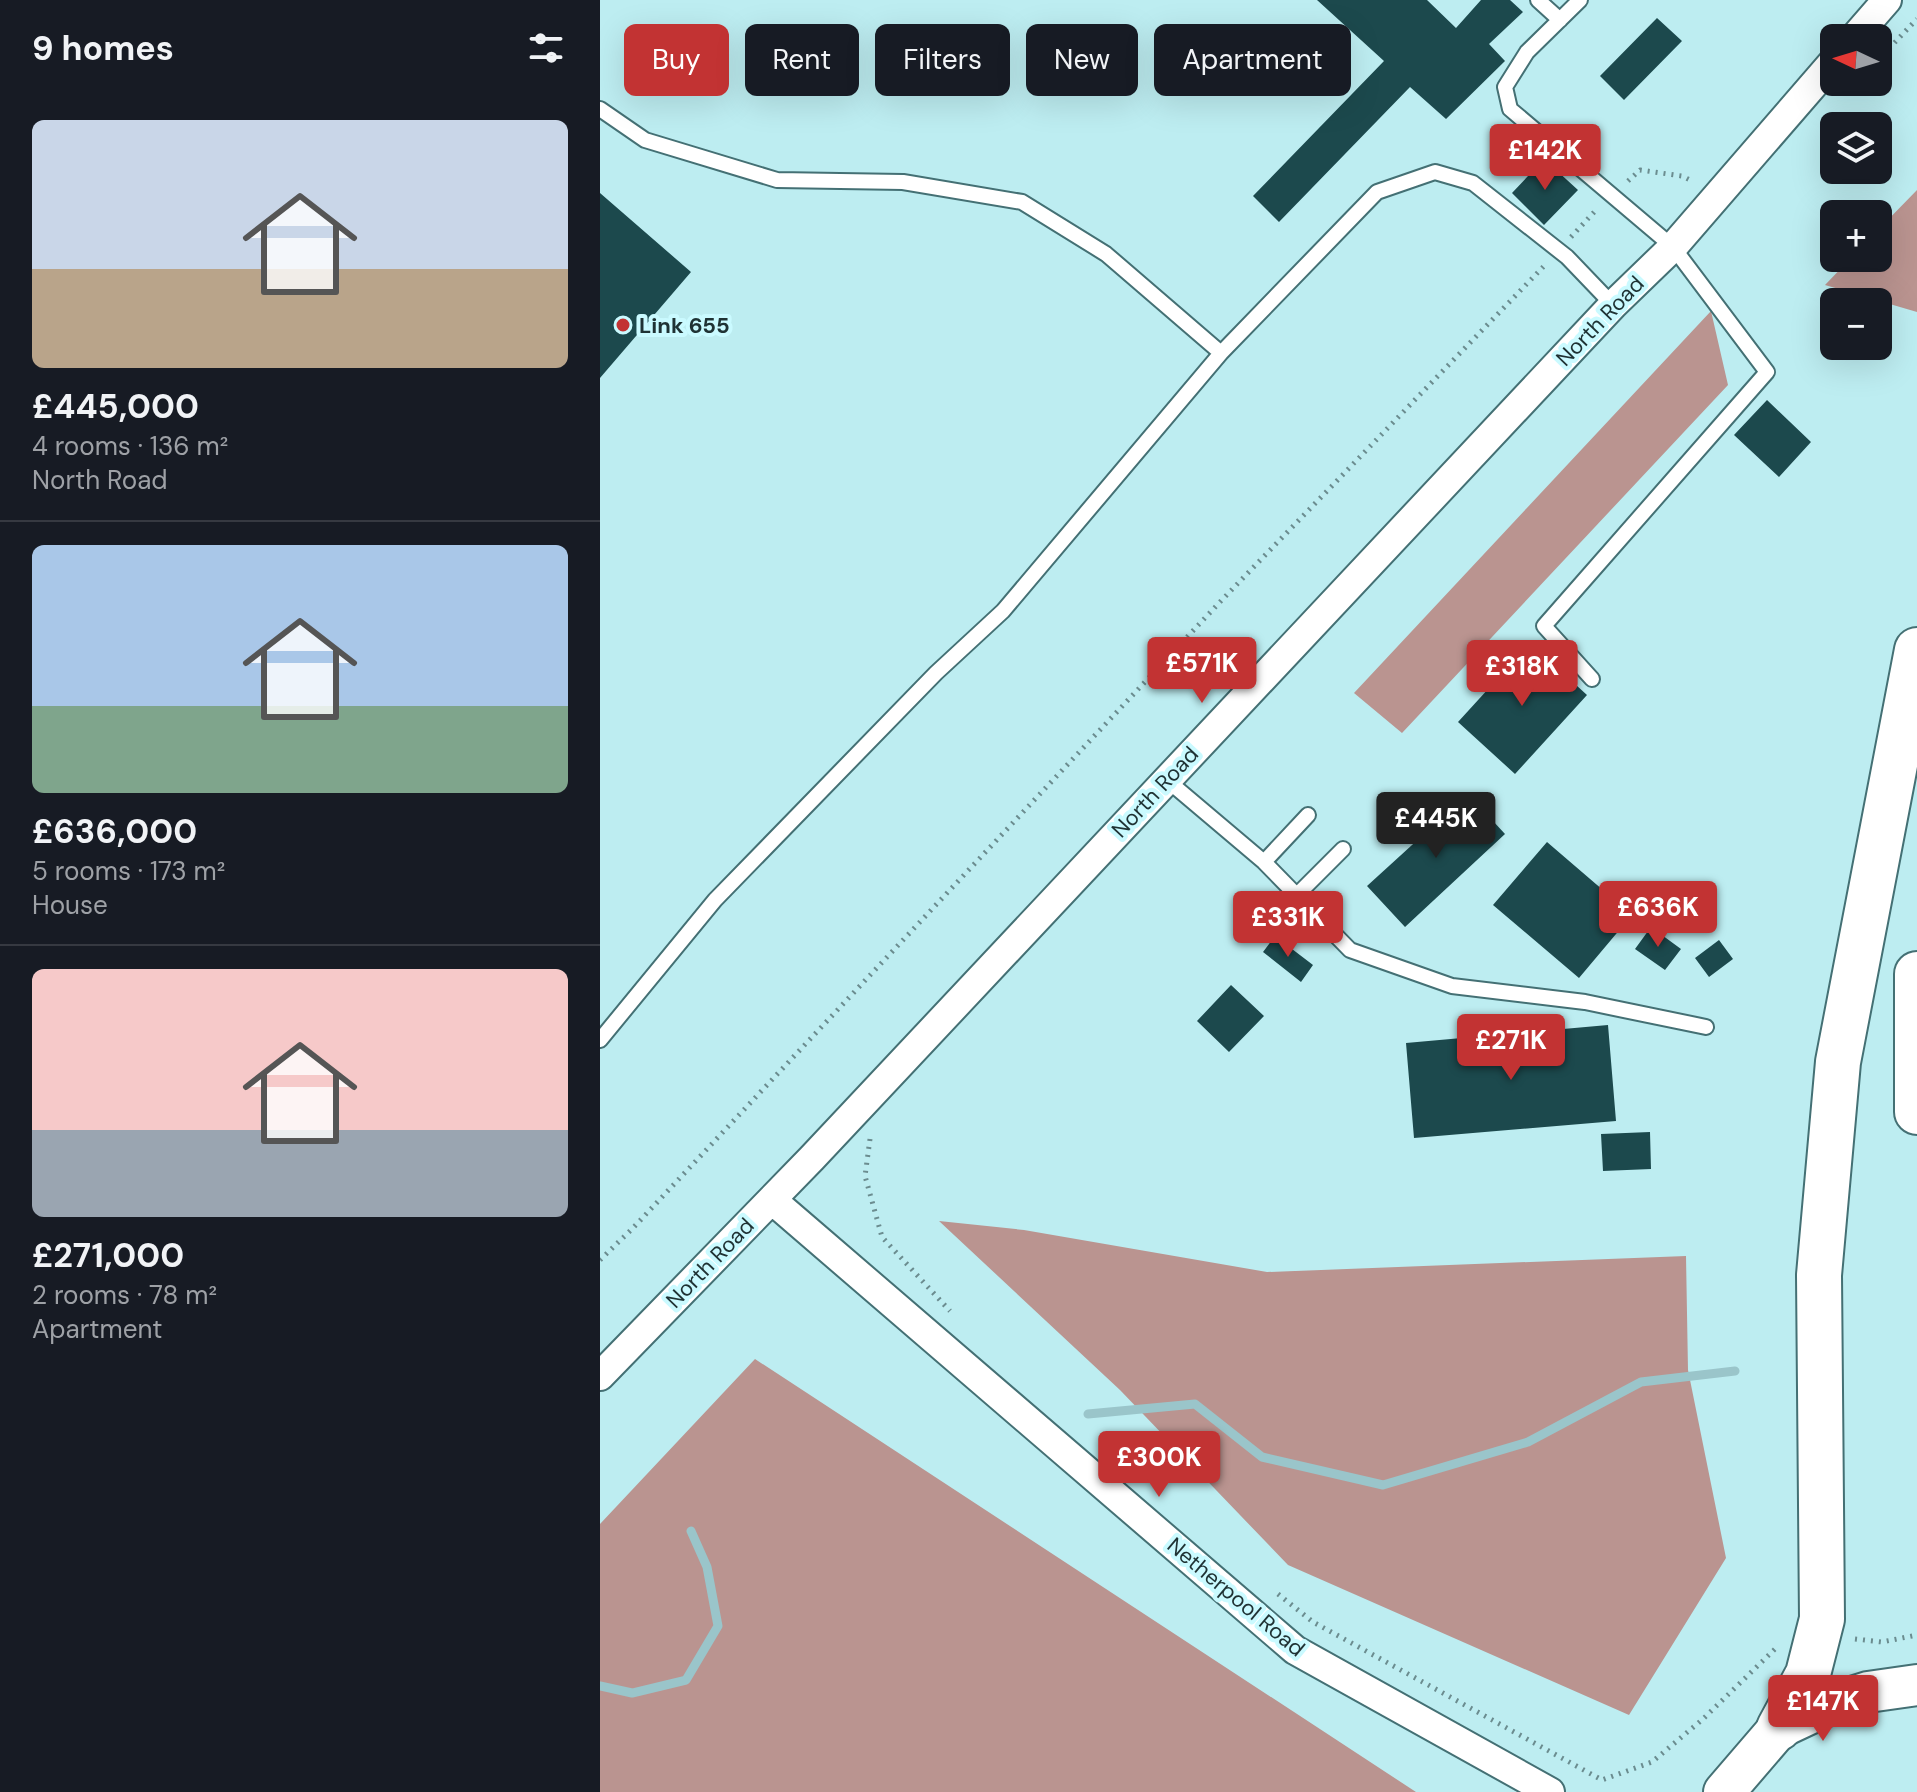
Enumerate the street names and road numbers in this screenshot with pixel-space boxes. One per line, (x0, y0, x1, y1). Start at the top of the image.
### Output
street label: North Road (1550, 270, 1650, 372)
street label: North Road (1105, 740, 1205, 844)
street label: North Road (660, 1212, 760, 1314)
street label: Netherpool Road (1161, 1531, 1311, 1663)

